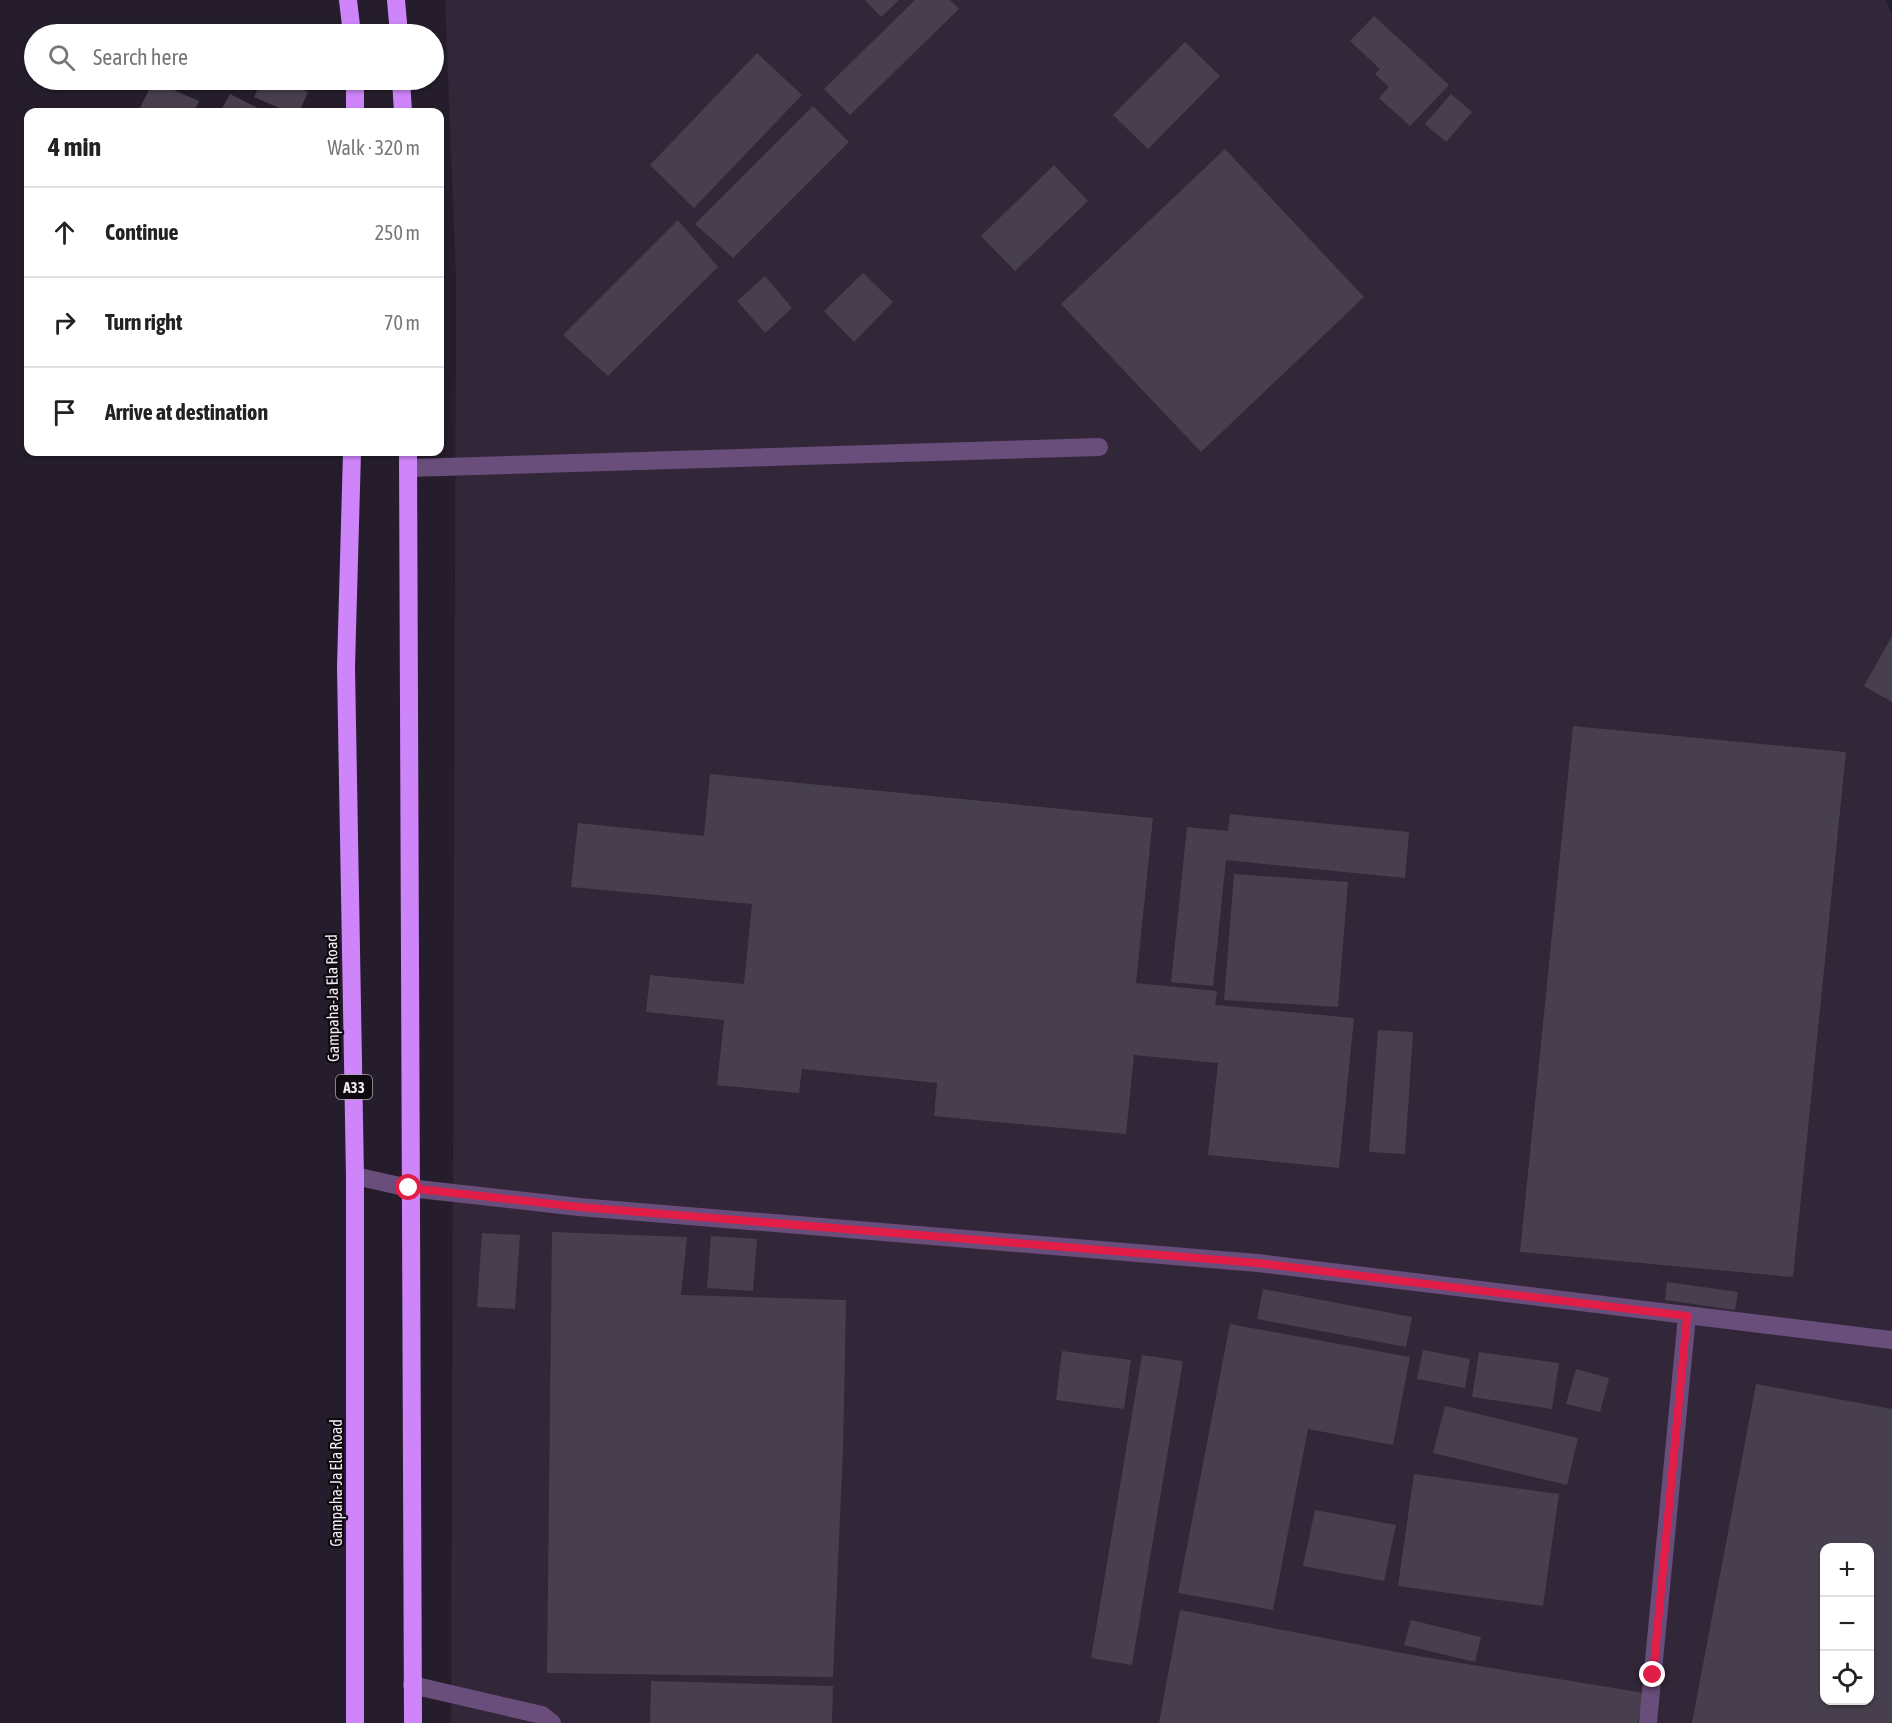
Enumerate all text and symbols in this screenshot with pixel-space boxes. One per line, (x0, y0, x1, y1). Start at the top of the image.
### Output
search box (24, 24, 444, 90)
icon: search (45, 41, 78, 74)
text: Search here (93, 44, 188, 70)
text: 4 min (48, 132, 101, 162)
text: Walk · 320 m (328, 136, 420, 159)
icon: ahead (48, 216, 81, 249)
text: Continue (105, 219, 179, 245)
text: 250 m (375, 221, 420, 244)
icon: right (48, 306, 81, 339)
text: Turn right (105, 309, 182, 335)
text: 70 m (384, 311, 420, 334)
icon: arrive (48, 396, 81, 429)
text: Arrive at destination (105, 399, 268, 425)
street label: Gampaha-Ja Ela Road (322, 934, 343, 1062)
road number: A33 (336, 1075, 372, 1099)
route start (395, 1174, 421, 1200)
street label: Gampaha-Ja Ela Road (327, 1419, 346, 1547)
map controls (1820, 1543, 1874, 1705)
button: + (1820, 1543, 1874, 1597)
button: − (1820, 1597, 1874, 1651)
button: locate (1820, 1651, 1874, 1705)
route end (1639, 1661, 1665, 1687)

